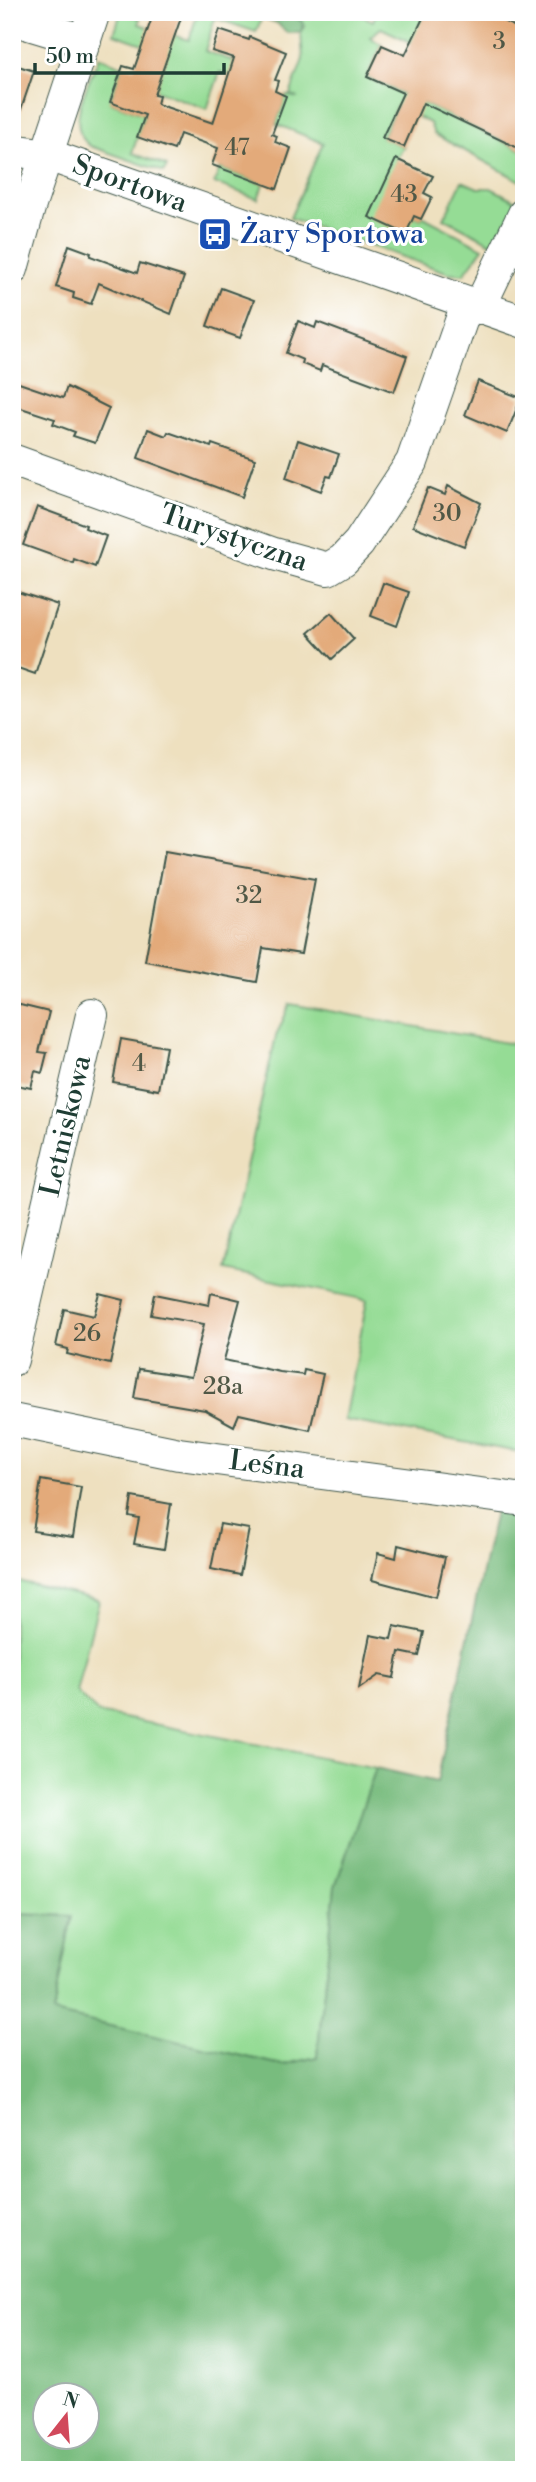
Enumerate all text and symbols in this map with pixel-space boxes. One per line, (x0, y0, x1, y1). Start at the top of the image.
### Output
house number: 3 (492, 27, 506, 57)
scale bar (35, 32, 224, 76)
text: 50 m (46, 44, 94, 70)
house number: 47 (224, 133, 250, 163)
street label: Sportowa (68, 147, 193, 221)
house number: 43 (390, 180, 418, 210)
bus stop icon: Żary Sportowa (196, 215, 234, 253)
place label: Żary Sportowa (240, 216, 425, 252)
street label: Turystyczna (156, 496, 313, 580)
house number: 30 (432, 499, 462, 529)
house number: 32 (236, 881, 262, 911)
house number: 4 (132, 1049, 146, 1079)
street label: Letniskowa (33, 1051, 99, 1200)
house number: 26 (73, 1319, 101, 1349)
house number: 28a (203, 1372, 244, 1402)
street label: Leśna (227, 1443, 308, 1487)
north arrow (32, 2380, 102, 2450)
text: N (60, 2387, 81, 2414)

